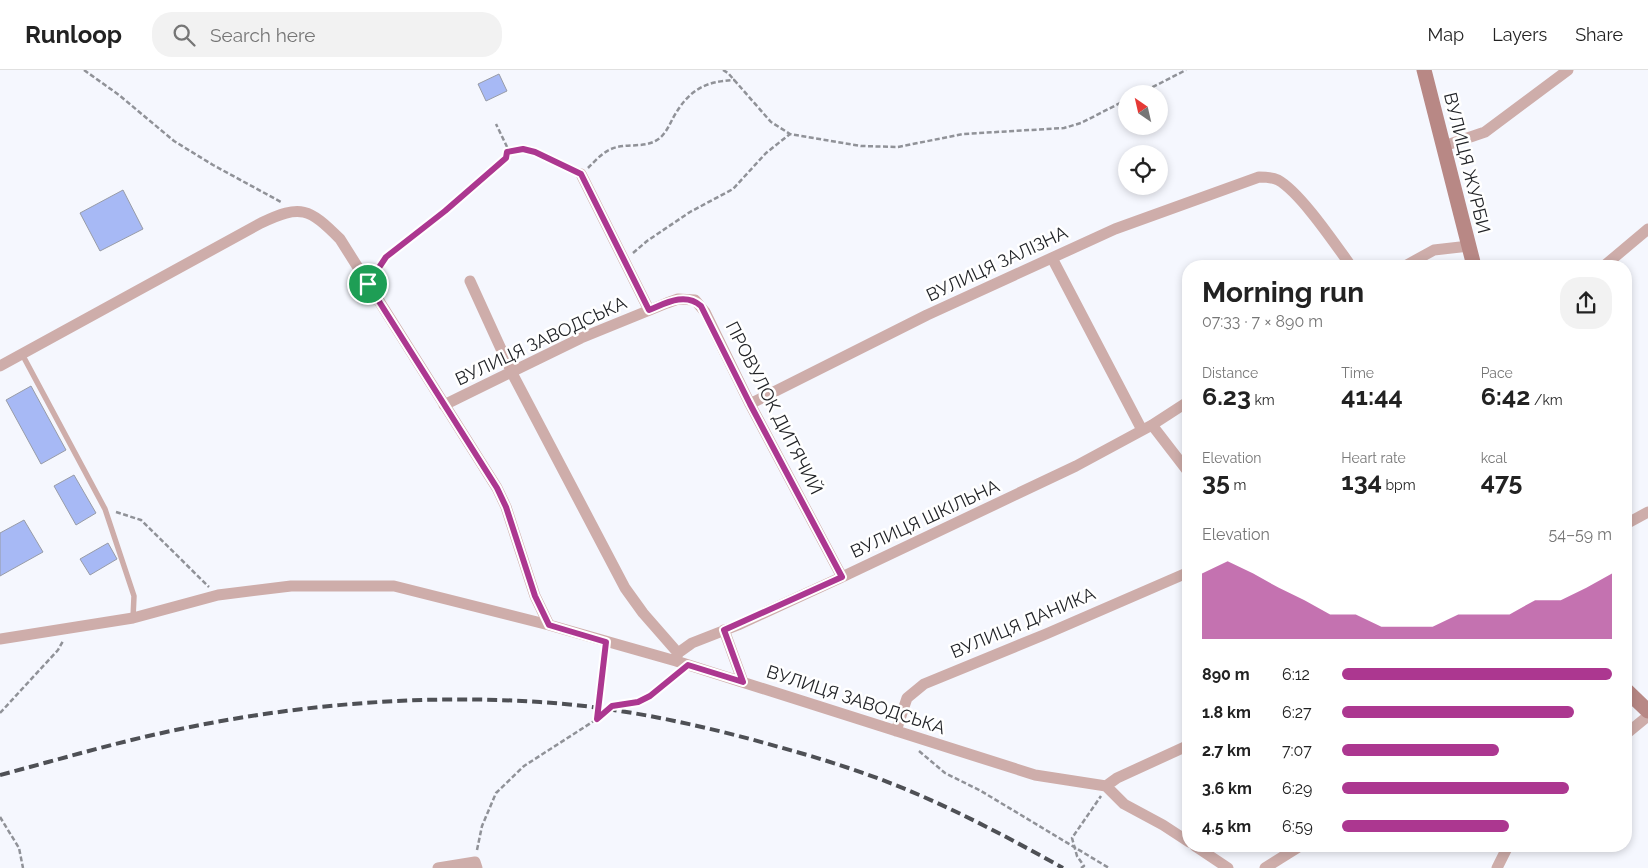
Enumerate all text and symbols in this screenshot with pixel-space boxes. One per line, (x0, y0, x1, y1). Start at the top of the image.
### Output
search box (152, 12, 502, 57)
text: Runloop (25, 20, 122, 49)
icon: search (170, 21, 198, 49)
text: Search here (210, 24, 316, 46)
text: Map (1428, 24, 1464, 45)
text: Layers (1492, 24, 1547, 45)
text: Share (1575, 24, 1623, 45)
north arrow (1118, 85, 1168, 135)
map controls (1118, 85, 1168, 195)
street label: ВУЛИЦЯ ЖУРБИ (1440, 90, 1495, 236)
button: locate (1118, 145, 1168, 195)
street label: ВУЛИЦЯ ЗАЛІЗНА (923, 222, 1071, 306)
pin (347, 263, 389, 305)
icon: arrive (354, 270, 382, 298)
text: Morning run (1202, 276, 1364, 309)
button: share (1560, 277, 1612, 329)
street label: ВУЛИЦЯ ЗАВОДСЬКА (452, 292, 630, 390)
text: 07:33 · 7 × 890 m (1202, 312, 1323, 331)
street label: ПРОВУЛОК ДИТЯЧИЙ (722, 318, 827, 498)
text: Distance (1202, 365, 1258, 381)
text: Time (1341, 365, 1374, 381)
text: Pace (1481, 365, 1513, 381)
text: 6.23 (1202, 381, 1251, 411)
text: 41:44 (1341, 381, 1403, 411)
text: 6:42 (1481, 381, 1530, 411)
text: km (1251, 392, 1275, 408)
text: /km (1530, 392, 1563, 408)
text: Elevation (1202, 450, 1261, 466)
text: Heart rate (1341, 450, 1406, 466)
text: kcal (1481, 450, 1507, 466)
text: 35 (1202, 466, 1230, 496)
text: 134 (1341, 466, 1382, 496)
text: 475 (1481, 466, 1522, 496)
street label: ВУЛИЦЯ ШКІЛЬНА (847, 475, 1002, 562)
text: m (1230, 477, 1246, 493)
text: bpm (1382, 477, 1416, 493)
text: Elevation (1202, 525, 1270, 544)
text: 54–59 m (1549, 525, 1612, 544)
street label: ВУЛИЦЯ ДАНИКА (947, 583, 1098, 663)
street label: ВУЛИЦЯ ЗАВОДСЬКА (764, 661, 948, 738)
text: 890 m (1202, 665, 1250, 684)
text: 6:12 (1282, 665, 1310, 684)
text: 1.8 km (1202, 703, 1251, 722)
text: 6:27 (1282, 703, 1312, 722)
text: 2.7 km (1202, 741, 1251, 760)
text: 7:07 (1282, 741, 1312, 760)
text: 3.6 km (1202, 779, 1252, 798)
text: 6:29 (1282, 779, 1312, 798)
text: 4.5 km (1202, 817, 1251, 836)
text: 6:59 (1282, 817, 1313, 836)

